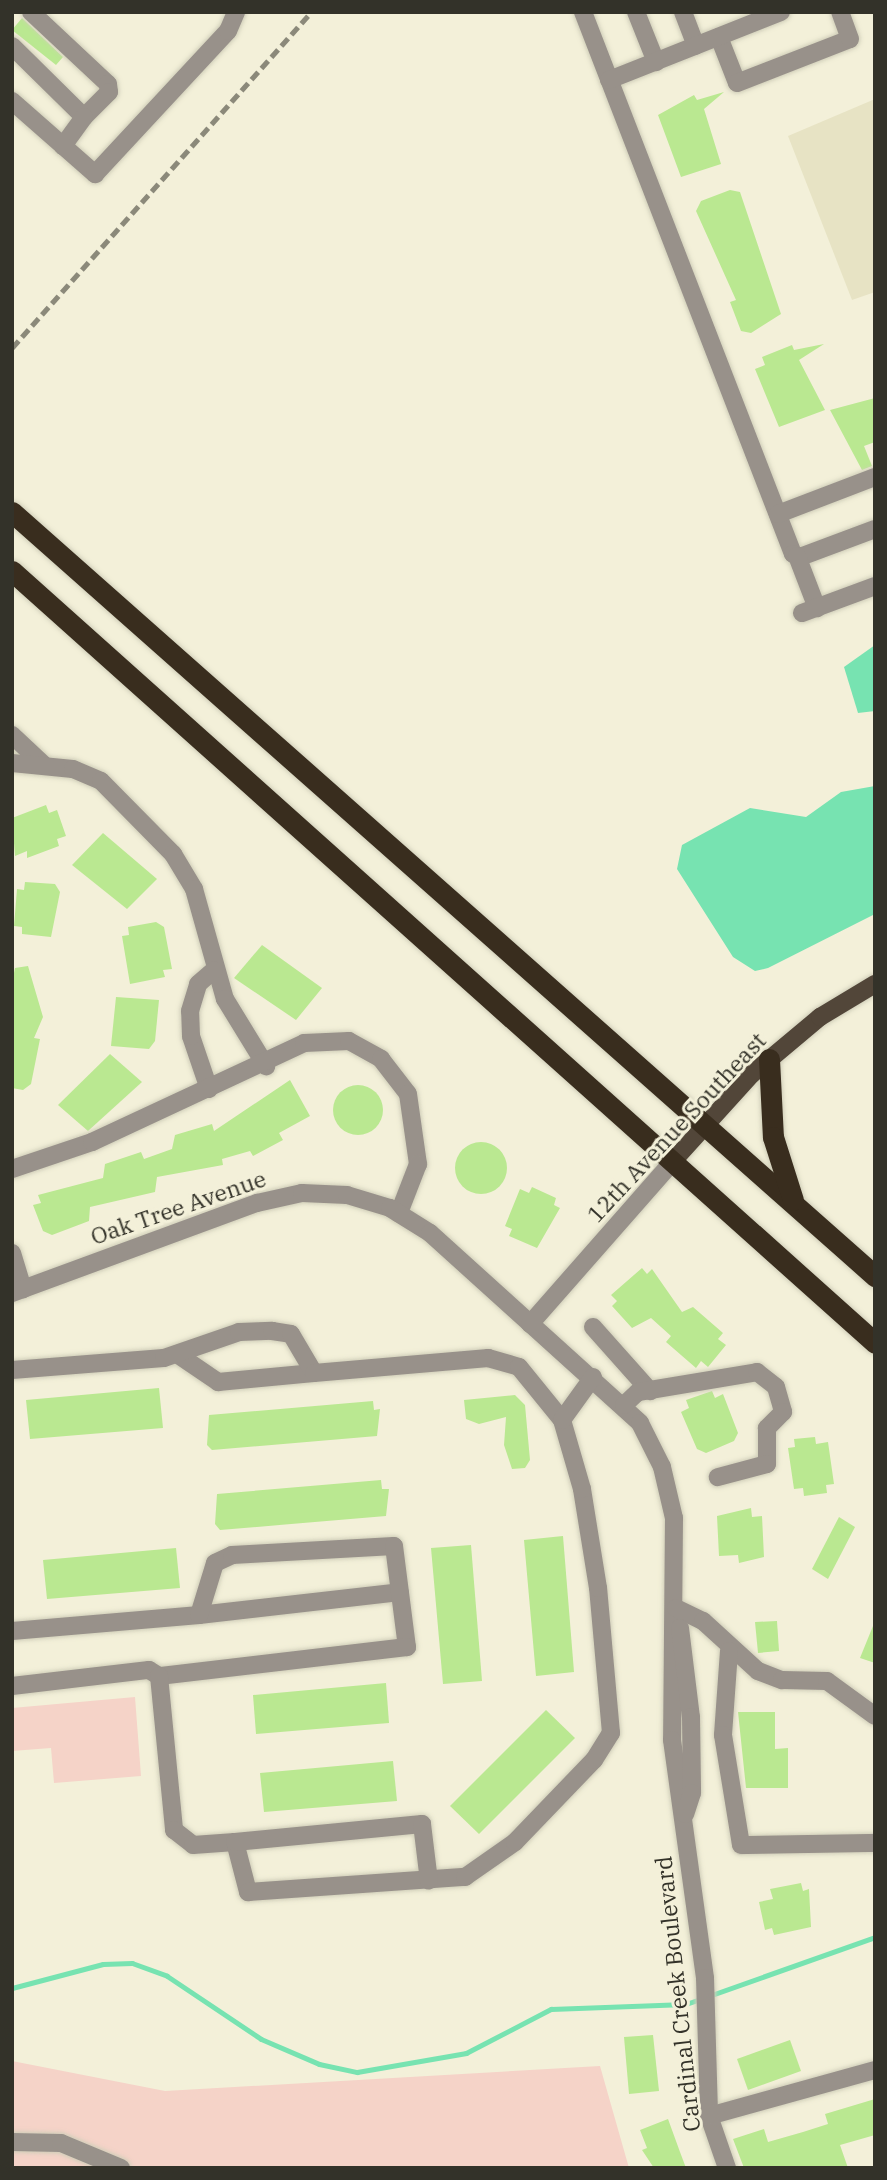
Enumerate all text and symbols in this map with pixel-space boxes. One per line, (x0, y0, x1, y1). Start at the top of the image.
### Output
street label: 12th Avenue Southeast (581, 1027, 771, 1227)
street label: Oak Tree Avenue (87, 1164, 269, 1250)
street label: Cardinal Creek Boulevard (649, 1855, 705, 2133)

